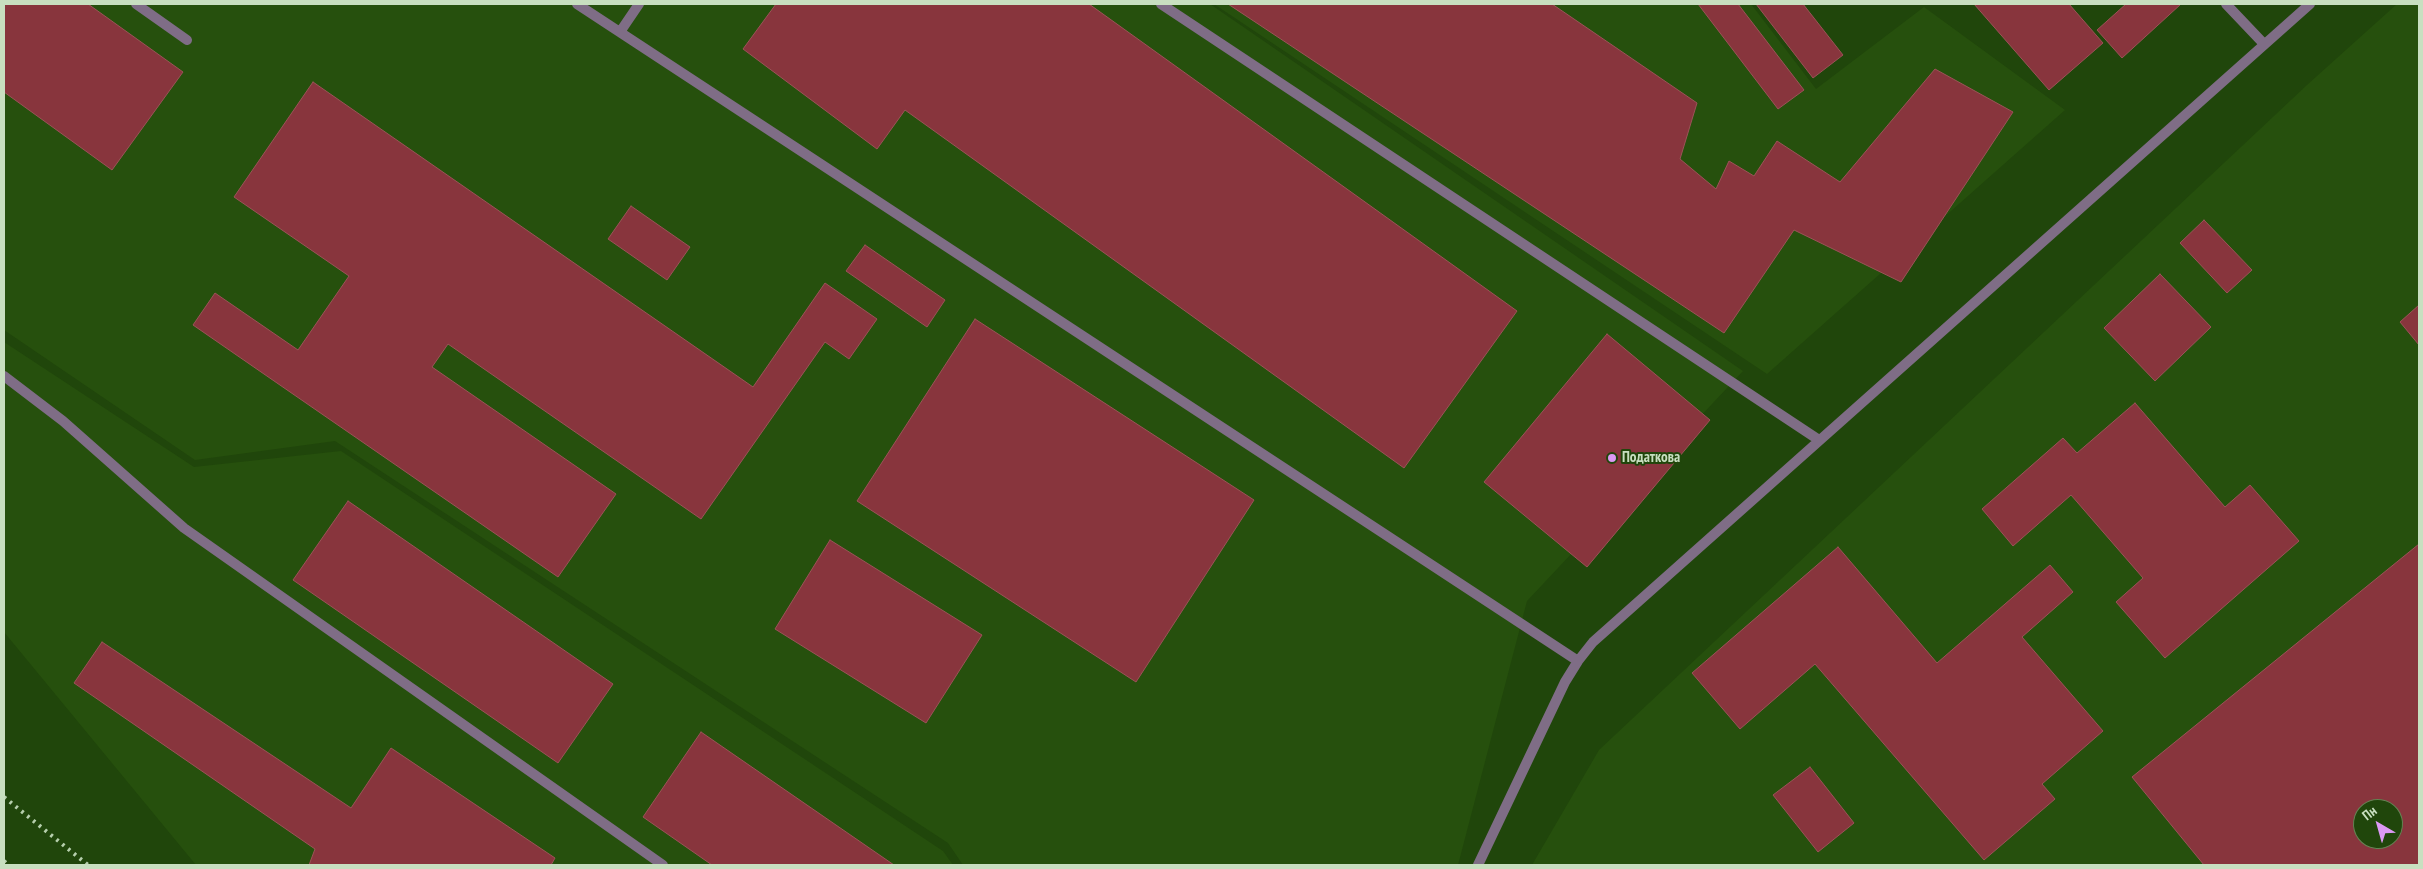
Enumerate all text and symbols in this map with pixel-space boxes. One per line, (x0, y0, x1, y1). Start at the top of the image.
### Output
place label: Податкова (1622, 449, 1680, 467)
marker: Податкова (1606, 452, 1618, 464)
north arrow (2353, 799, 2403, 849)
text: Пн (2358, 802, 2380, 824)

